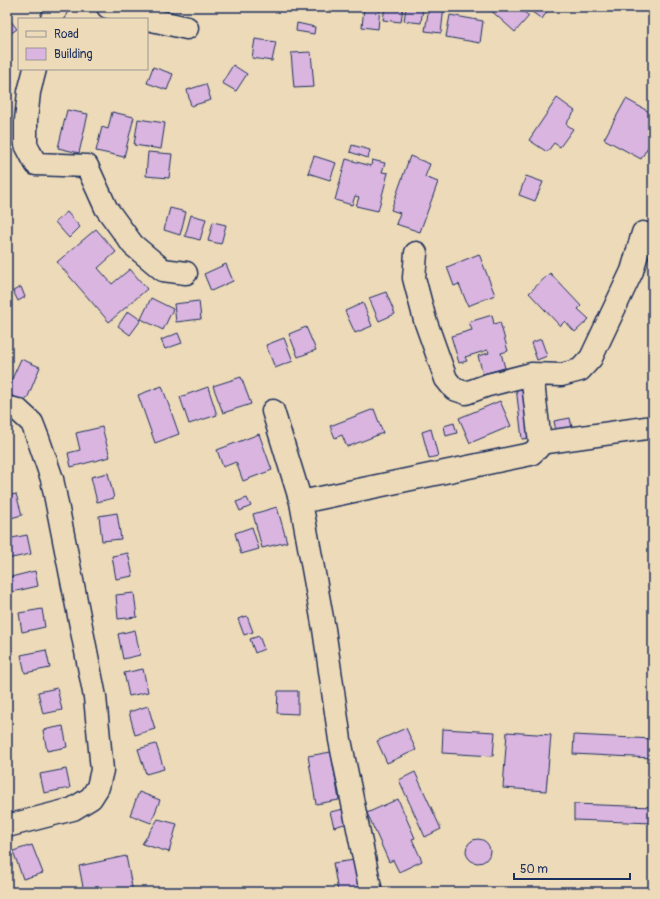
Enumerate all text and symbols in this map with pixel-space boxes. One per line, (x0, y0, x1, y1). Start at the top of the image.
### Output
legend (18, 18, 148, 70)
text: Road (54, 27, 79, 42)
text: Building (54, 47, 93, 62)
scale bar (514, 855, 630, 881)
text: 50 m (520, 862, 548, 877)

